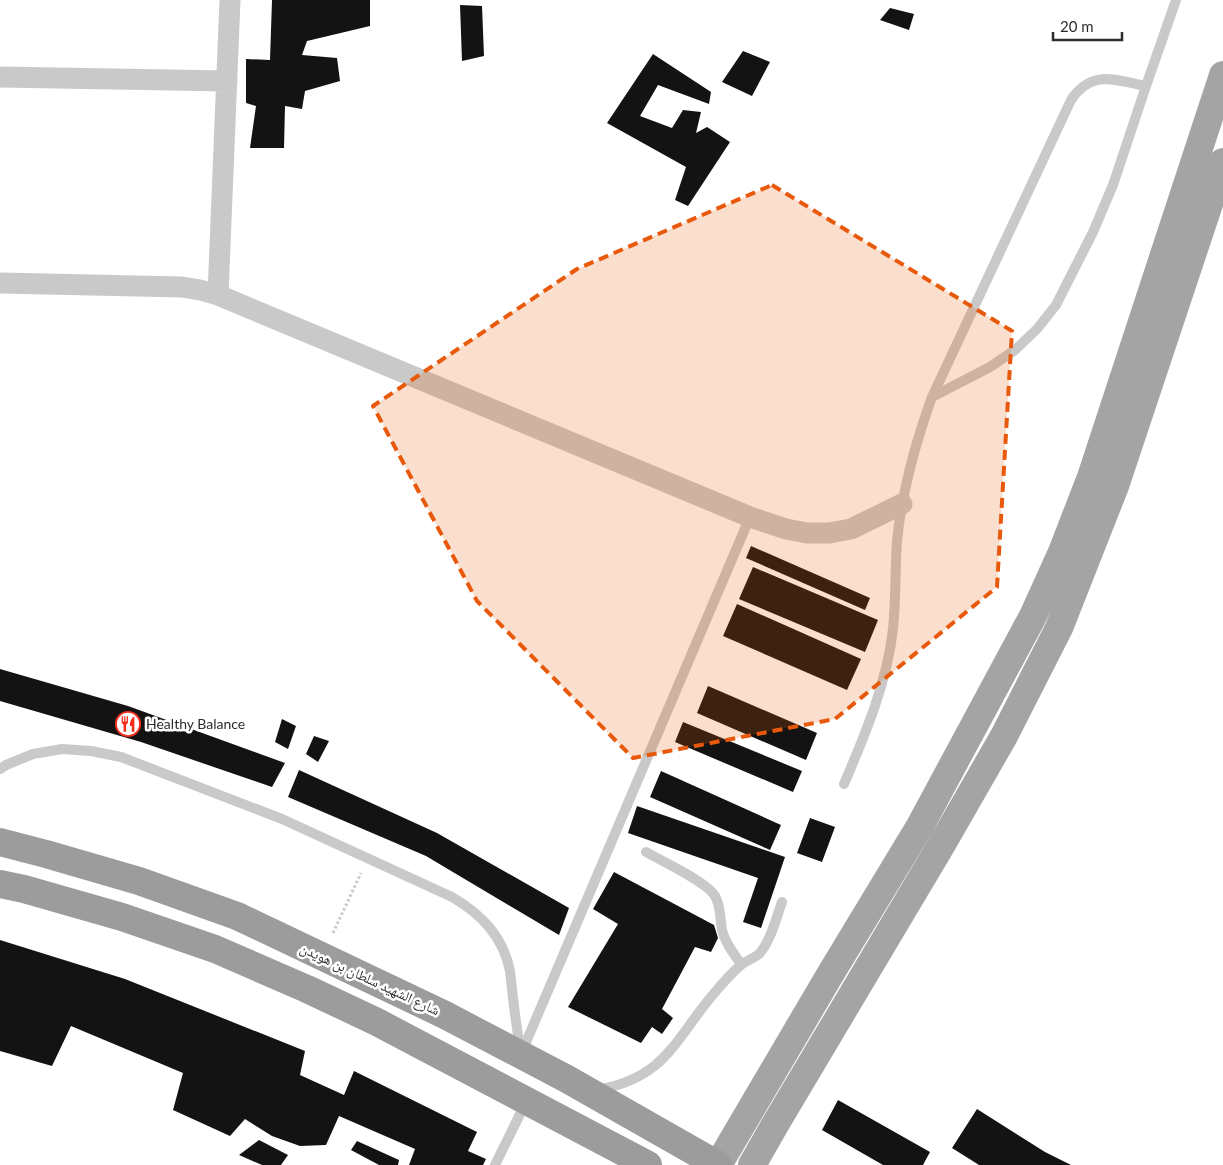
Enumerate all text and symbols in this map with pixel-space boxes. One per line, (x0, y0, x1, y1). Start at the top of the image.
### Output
scale bar (1053, 10, 1122, 42)
text: 20 m (1060, 17, 1094, 35)
restaurant icon: Healthy Balance (115, 711, 141, 737)
place label: Healthy Balance (146, 715, 245, 732)
street label: شارع الشهيد سلطان بن هويدن (297, 939, 443, 1020)

